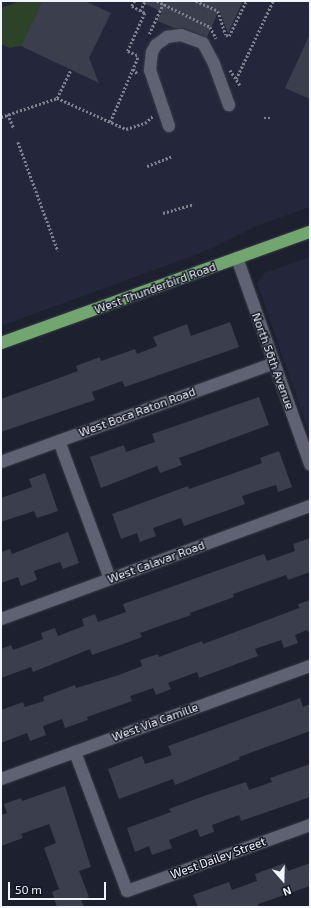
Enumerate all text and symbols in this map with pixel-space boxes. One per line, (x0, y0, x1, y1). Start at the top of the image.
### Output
street label: West Thunderbird Road (92, 259, 218, 317)
street label: North 56th Avenue (249, 311, 297, 411)
street label: West Boca Raton Road (77, 384, 197, 440)
street label: West Calavar Road (105, 538, 207, 586)
street label: West Via Camille (110, 700, 200, 744)
street label: West Dailey Street (168, 834, 268, 882)
north arrow (263, 860, 303, 900)
scale bar (10, 874, 108, 900)
text: 50 m (15, 882, 42, 896)
text: N (281, 884, 293, 899)

